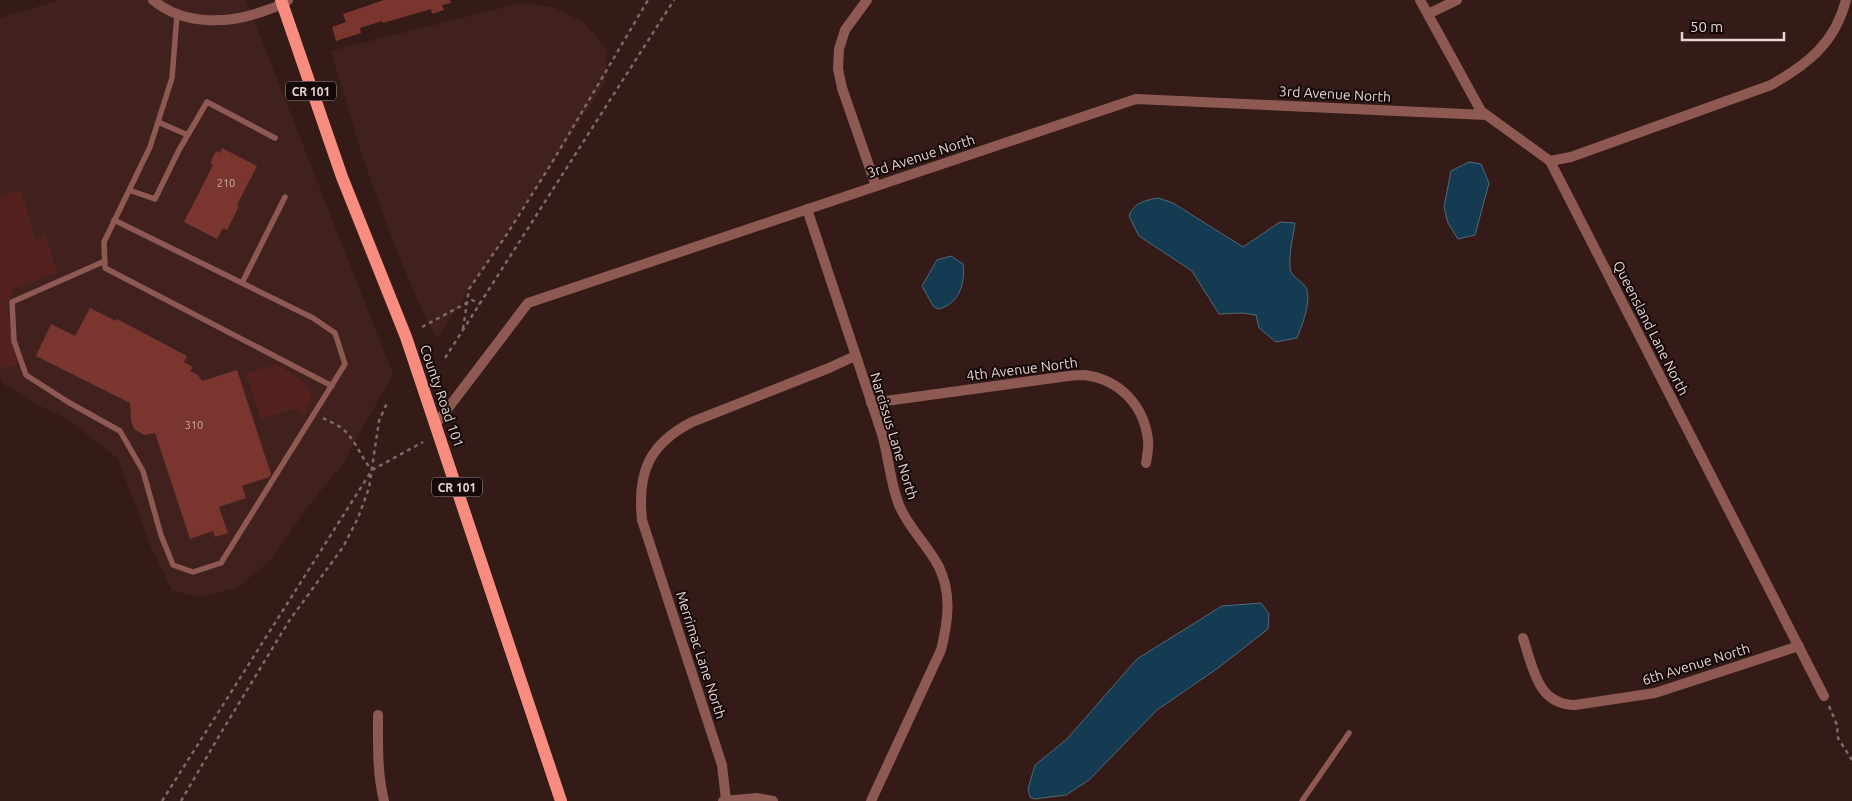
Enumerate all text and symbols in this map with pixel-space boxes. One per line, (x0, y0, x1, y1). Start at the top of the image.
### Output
scale bar (1682, 10, 1784, 42)
text: 50 m (1690, 18, 1723, 35)
road number: CR 101 (286, 82, 336, 100)
street label: 3rd Avenue North (1279, 83, 1391, 105)
street label: 3rd Avenue North (865, 131, 977, 181)
house number: 210 (217, 177, 235, 189)
street label: Queensland Lane North (1610, 258, 1692, 398)
street label: County Road 101 (417, 343, 467, 449)
street label: 4th Avenue North (965, 354, 1079, 384)
street label: Narcissus Lane North (867, 371, 921, 501)
house number: 310 (185, 419, 203, 431)
road number: CR 101 (432, 478, 482, 497)
street label: Merrimac Lane North (673, 589, 729, 721)
street label: 6th Avenue North (1640, 640, 1752, 688)

